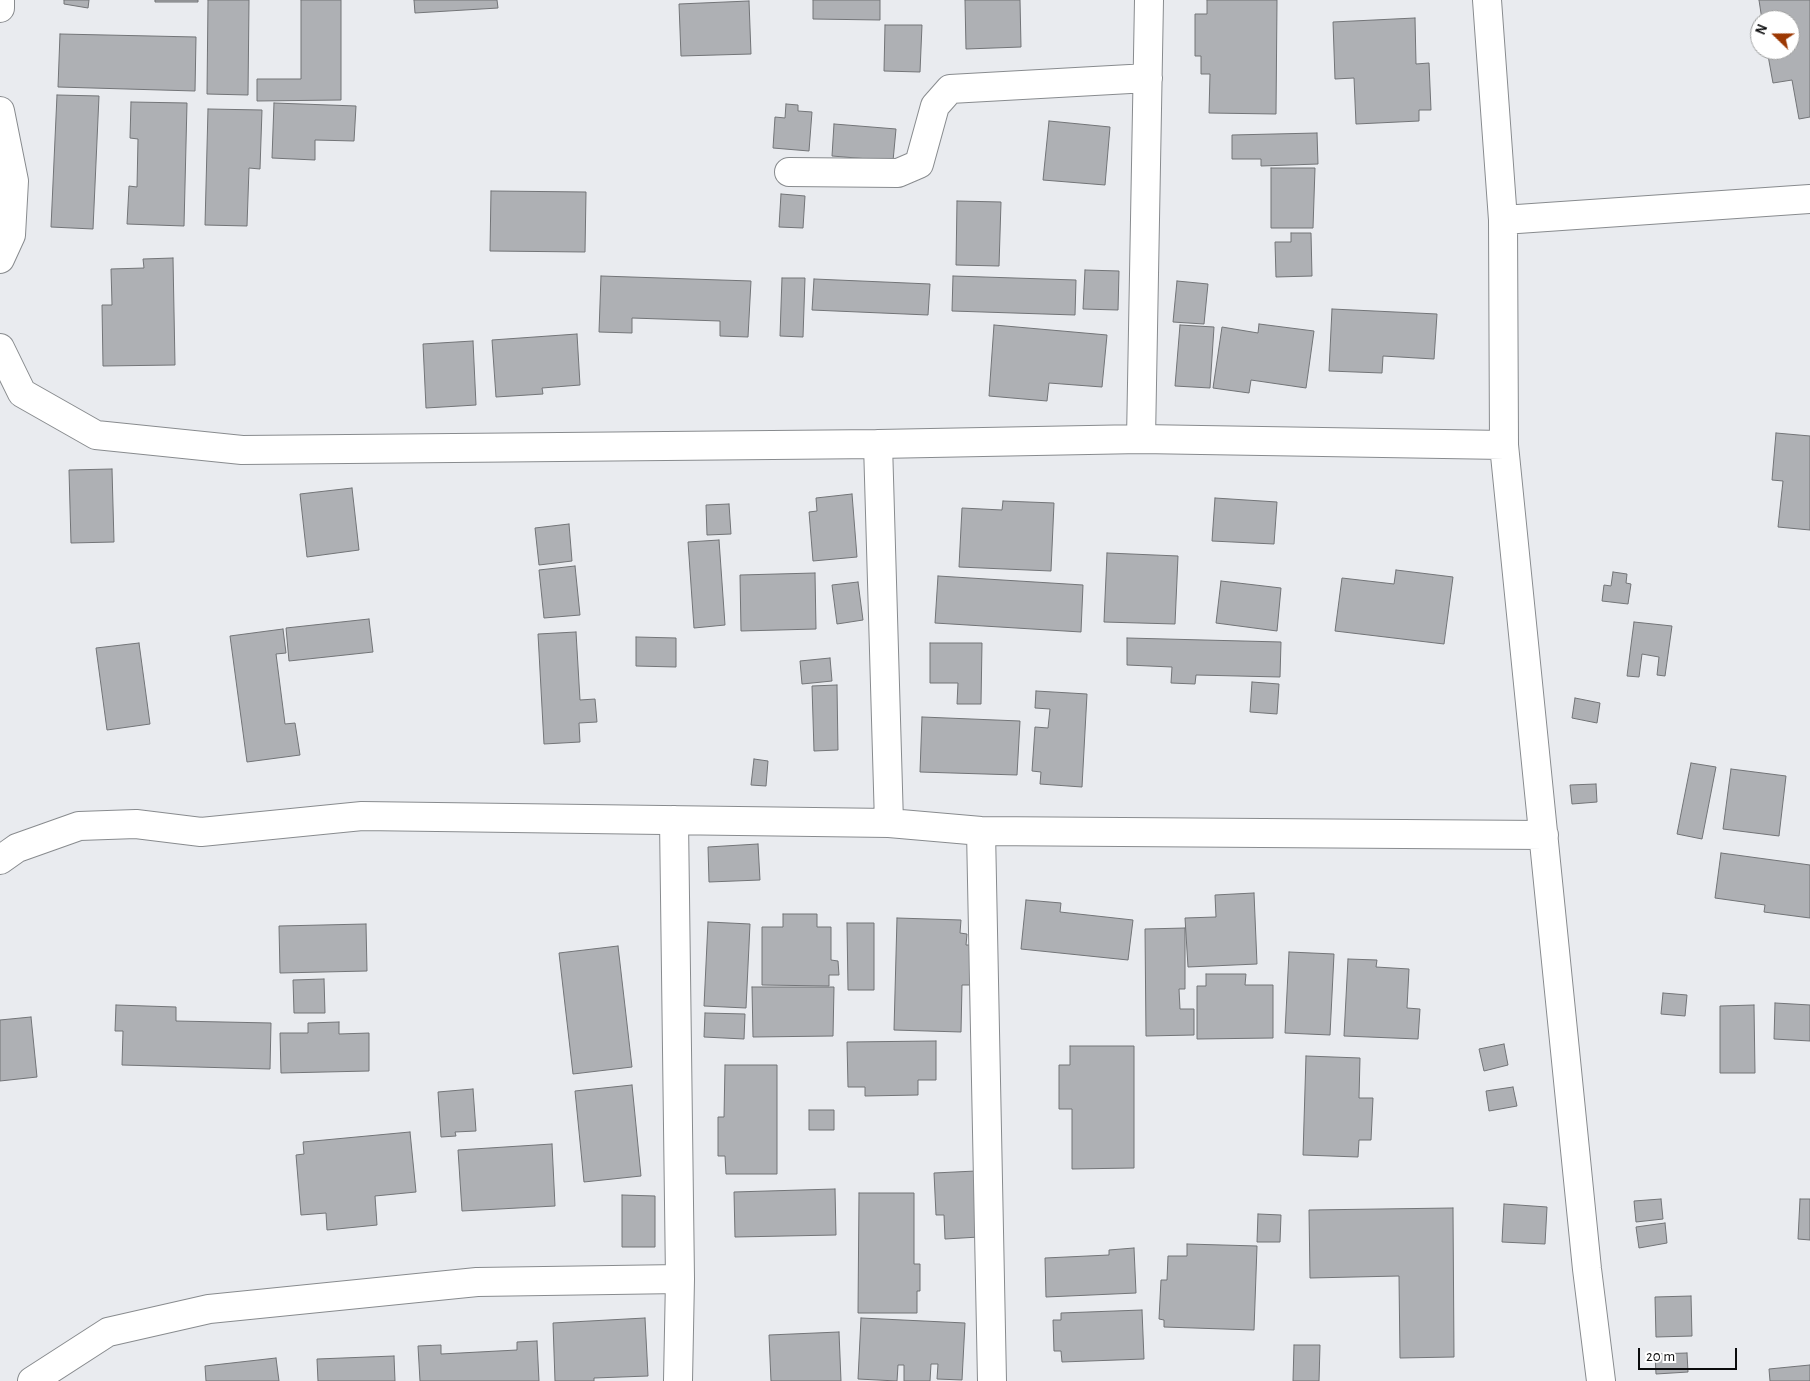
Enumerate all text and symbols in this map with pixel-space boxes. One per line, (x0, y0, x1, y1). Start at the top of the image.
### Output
north arrow (1750, 10, 1800, 60)
text: N (1754, 23, 1770, 37)
scale bar (1640, 1338, 1739, 1370)
text: 20 m (1646, 1349, 1675, 1364)

